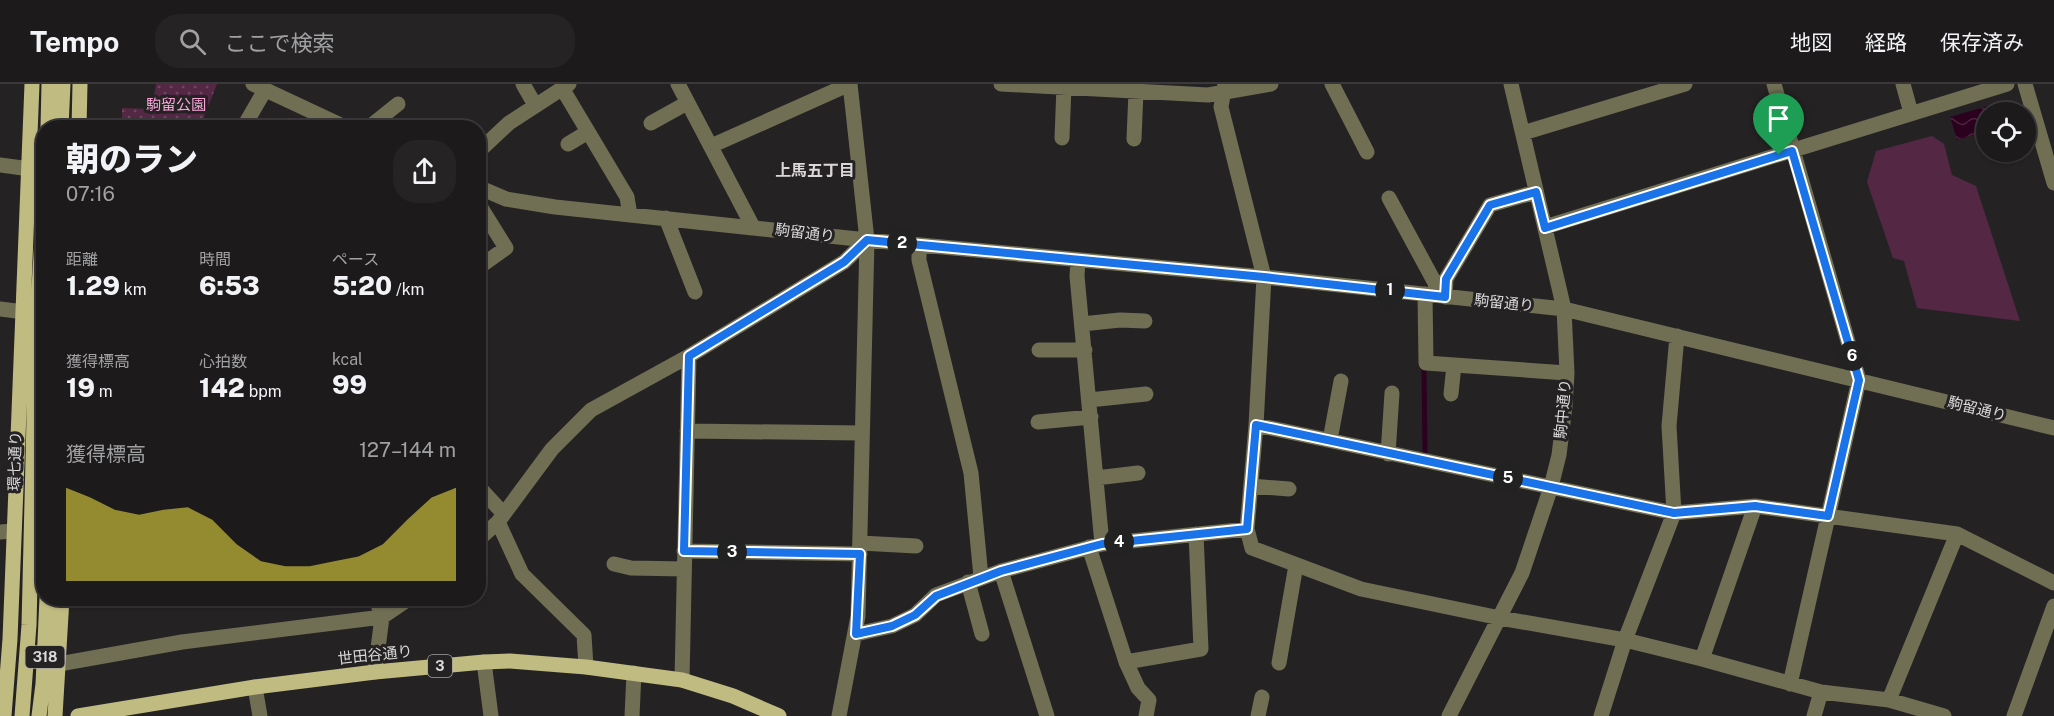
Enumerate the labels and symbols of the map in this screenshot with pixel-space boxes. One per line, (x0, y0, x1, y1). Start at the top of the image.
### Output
pin (1753, 93, 1804, 155)
park label: 駒留公園 (146, 96, 206, 113)
district label: 上馬五丁目 (775, 161, 855, 180)
street label: 駒留通り (774, 220, 836, 245)
pin: 2 (887, 228, 917, 258)
pin: 1 (1375, 275, 1405, 305)
street label: 駒留通り (1473, 291, 1535, 314)
pin: 6 (1837, 341, 1867, 371)
street label: 駒中通り (1551, 378, 1574, 440)
street label: 駒留通り (1946, 393, 2008, 424)
street label: 環七通り (5, 431, 24, 491)
pin: 5 (1493, 463, 1523, 493)
pin: 4 (1104, 527, 1134, 557)
pin: 3 (717, 537, 747, 567)
street label: 世田谷通り (337, 642, 413, 667)
road number: 318 (26, 646, 64, 668)
road number: 3 (428, 655, 452, 677)

